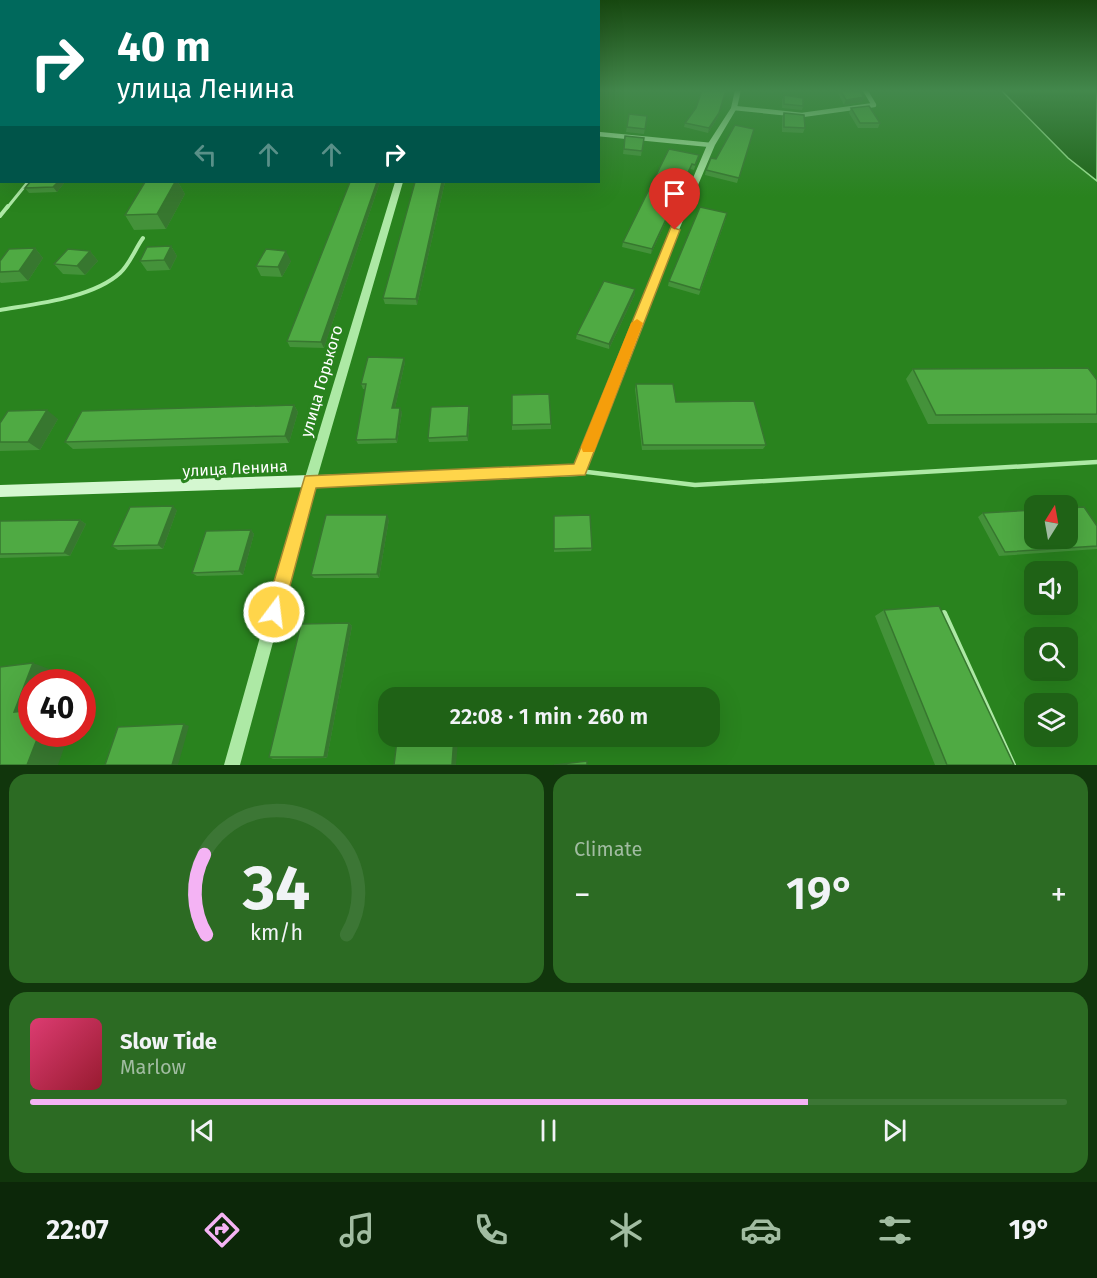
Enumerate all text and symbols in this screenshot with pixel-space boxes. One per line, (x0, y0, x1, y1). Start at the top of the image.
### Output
text: 40 m (117, 22, 211, 72)
icon: right (18, 24, 96, 102)
text: улица Ленина (117, 73, 295, 105)
icon: left (189, 138, 222, 171)
icon: ahead (252, 138, 285, 171)
icon: ahead (315, 138, 348, 171)
icon: right (378, 138, 411, 171)
pin (649, 168, 700, 230)
icon: arrive (658, 177, 691, 210)
street label: улица Горького (296, 323, 347, 439)
street label: улица Ленина (182, 456, 288, 481)
north arrow (1024, 495, 1078, 549)
map controls (1024, 495, 1078, 747)
button: sound (1024, 561, 1078, 615)
position arrow (242, 580, 306, 644)
button: search (1024, 627, 1078, 681)
speed limit sign: 40 (18, 669, 96, 747)
button: layers (1024, 693, 1078, 747)
text: 22:08 · 1 min · 260 m (450, 703, 648, 730)
text: Climate (574, 837, 642, 861)
text: 34 (242, 851, 310, 926)
text: 19° (786, 867, 855, 921)
text: − (574, 875, 591, 915)
text: + (1051, 875, 1067, 915)
text: km/h (250, 921, 303, 947)
text: Slow Tide (120, 1028, 217, 1055)
text: Marlow (120, 1055, 186, 1079)
icon: previous (186, 1114, 219, 1147)
icon: pause (532, 1114, 565, 1147)
icon: next (878, 1114, 911, 1147)
icon: directions (201, 1209, 243, 1251)
icon: music (336, 1209, 378, 1251)
icon: phone (470, 1209, 512, 1251)
icon: climate (605, 1209, 647, 1251)
icon: car (740, 1209, 782, 1251)
icon: filters (874, 1209, 916, 1251)
text: 22:07 (46, 1214, 109, 1246)
text: 19° (1009, 1214, 1051, 1246)

